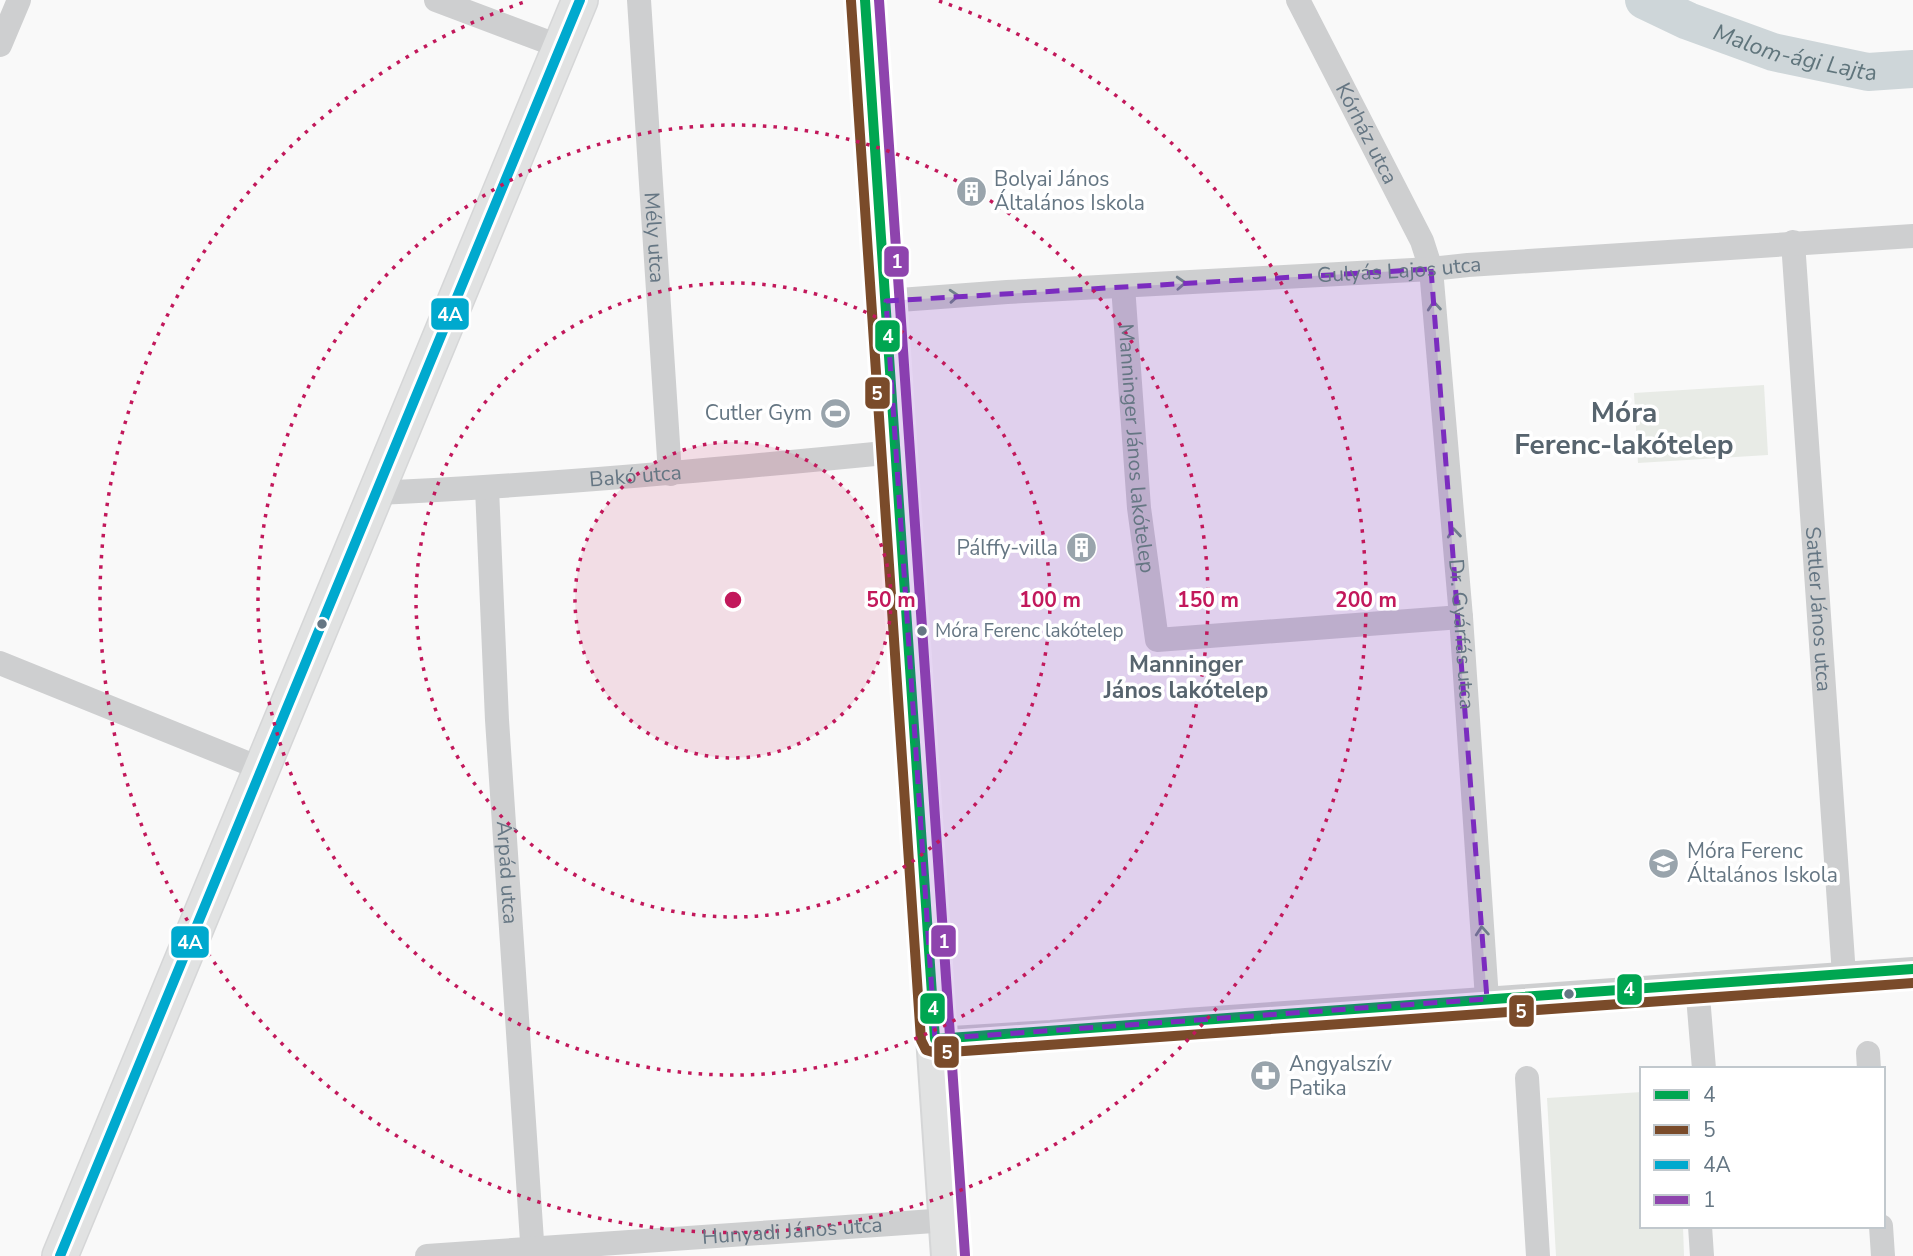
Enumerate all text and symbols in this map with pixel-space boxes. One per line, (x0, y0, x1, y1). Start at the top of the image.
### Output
water label: Malom-ági Lajta (1709, 16, 1878, 88)
street label: Kórház utca (1329, 78, 1404, 189)
place label: Bolyai János Általános Iskola (994, 165, 1145, 217)
building icon: Bolyai János Általános Iskola (954, 174, 988, 208)
street label: Mély utca (638, 191, 671, 284)
line badge: 1 (883, 245, 910, 278)
text: 1 (891, 249, 903, 275)
street label: Gulyás Lajos utca (1316, 250, 1482, 289)
one-way arrow (1176, 275, 1187, 290)
one-way arrow (949, 289, 960, 304)
line badge: 4A (430, 297, 470, 331)
one-way arrow (1427, 301, 1442, 312)
text: 4A (437, 302, 464, 328)
line badge: 4 (874, 319, 901, 353)
street label: Manninger János lakótelep (1112, 323, 1162, 575)
text: 4 (882, 324, 894, 350)
line badge: 5 (864, 376, 891, 410)
text: 5 (871, 381, 883, 407)
district label: Móra Ferenc-lakótelep (1514, 394, 1734, 464)
sports icon: Cutler Gym (818, 396, 852, 430)
place label: Cutler Gym (705, 399, 812, 427)
street label: Bakó utca (588, 458, 683, 494)
street label: Sattler János utca (1799, 526, 1838, 693)
one-way arrow (1447, 527, 1462, 538)
building icon: Pálffy-villa (1064, 531, 1098, 565)
place label: Pálffy-villa (956, 534, 1058, 562)
street label: Dr. Gyárfás utca (1442, 558, 1481, 711)
text: 50 m (866, 586, 916, 614)
text: 100 m (1019, 586, 1081, 614)
text: 150 m (1177, 586, 1239, 614)
text: 200 m (1335, 586, 1397, 614)
centre of rings (721, 588, 745, 612)
unlabelled marker (315, 617, 329, 631)
place label: Móra Ferenc lakótelep (935, 618, 1124, 644)
marker: Móra Ferenc lakótelep (915, 624, 929, 638)
district label: Manninger János lakótelep (1103, 649, 1268, 706)
street label: Árpád utca (490, 820, 525, 925)
place label: Móra Ferenc Általános Iskola (1687, 837, 1838, 889)
school or university icon: Móra Ferenc Általános Iskola (1647, 846, 1681, 880)
line badge: 1 (930, 924, 957, 958)
line badge: 4A (170, 925, 210, 959)
one-way arrow (1475, 925, 1490, 936)
text: 1 (938, 929, 950, 955)
text: 4A (177, 930, 204, 956)
line badge: 4 (1616, 973, 1643, 1006)
text: 4 (1623, 977, 1635, 1003)
unlabelled marker (1562, 987, 1576, 1001)
line badge: 4 (919, 992, 946, 1025)
line badge: 5 (1508, 994, 1535, 1028)
text: 4 (927, 996, 939, 1022)
text: 5 (1515, 999, 1527, 1025)
line badge: 5 (933, 1035, 960, 1069)
text: 5 (941, 1040, 953, 1066)
place label: Angyalszív Patika (1289, 1050, 1392, 1102)
pharmacy icon: Angyalszív Patika (1249, 1059, 1283, 1093)
legend (1640, 1067, 1885, 1228)
text: 4 (1703, 1081, 1716, 1109)
text: 5 (1703, 1116, 1716, 1144)
text: 4A (1703, 1151, 1731, 1179)
text: 1 (1703, 1186, 1716, 1214)
street label: Hunyadi János utca (701, 1211, 883, 1251)

